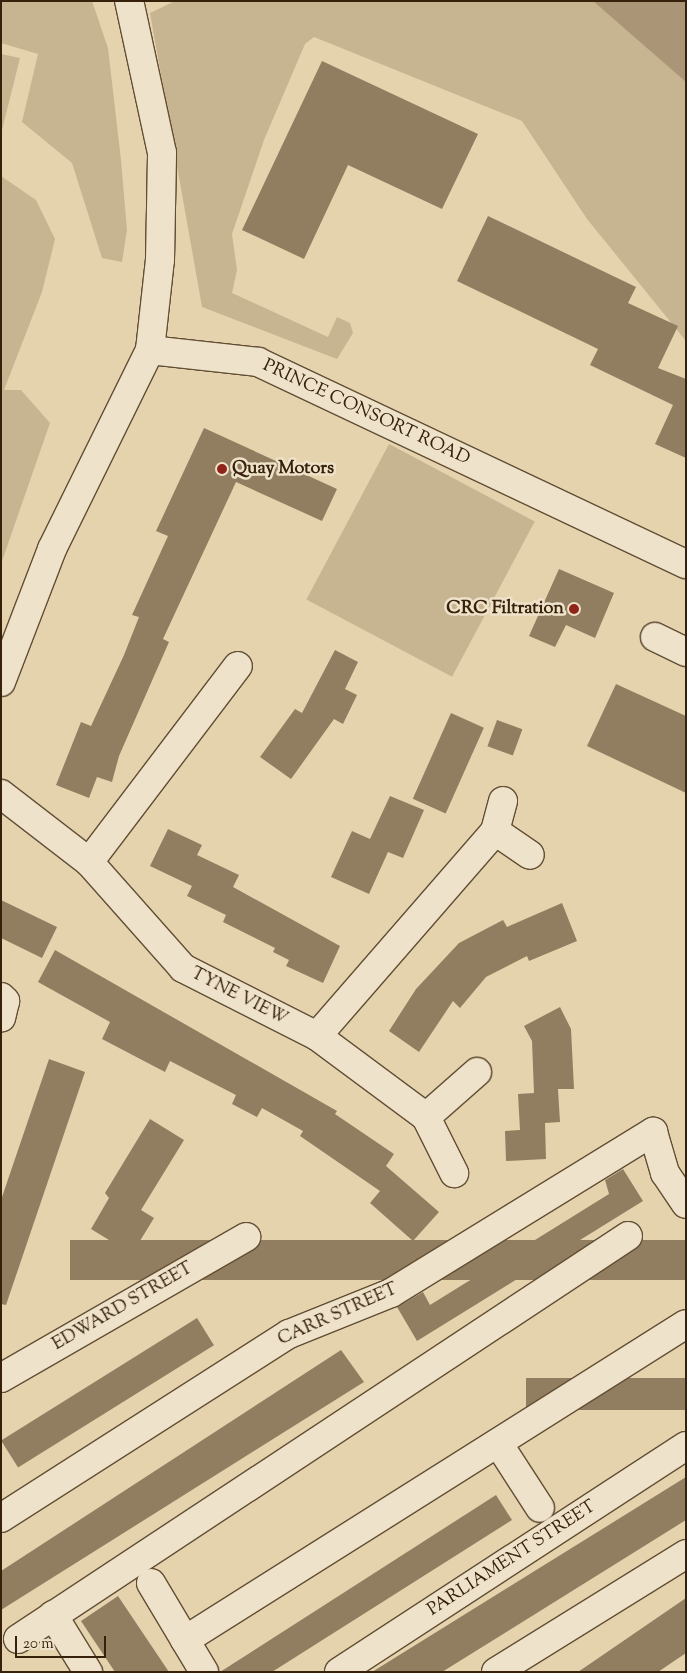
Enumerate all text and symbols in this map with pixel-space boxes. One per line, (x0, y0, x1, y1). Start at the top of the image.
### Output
street label: PRINCE CONSORT ROAD (259, 355, 473, 471)
place label: Quay Motors (232, 458, 334, 480)
marker: Quay Motors (216, 463, 228, 475)
place label: CRC Filtration (446, 598, 564, 620)
marker: CRC Filtration (568, 603, 580, 615)
street label: TYNE VIEW (187, 963, 291, 1031)
street label: EDWARD STREET (49, 1258, 197, 1356)
street label: CARR STREET (275, 1279, 401, 1351)
street label: PARLIAMENT STREET (424, 1496, 600, 1622)
scale bar (18, 1626, 109, 1658)
text: 20 m (23, 1634, 54, 1655)

